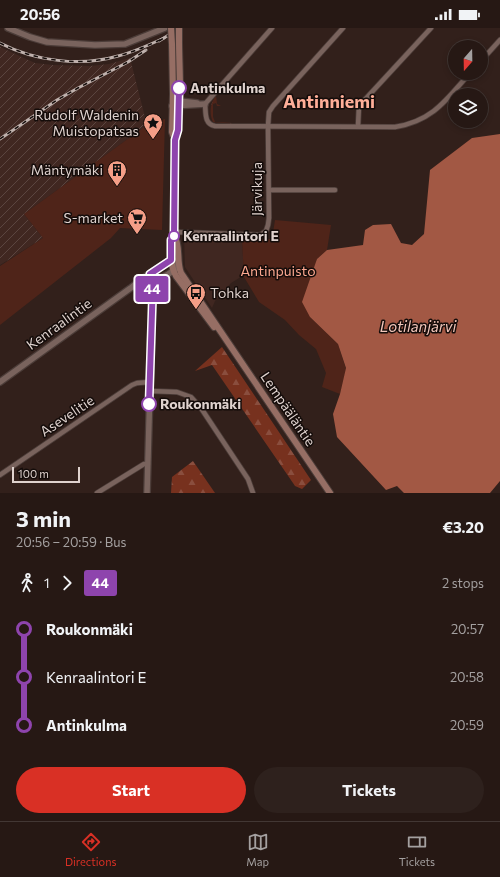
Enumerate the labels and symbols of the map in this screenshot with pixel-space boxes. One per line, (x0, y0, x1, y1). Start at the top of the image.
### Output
north arrow (448, 40, 488, 80)
place label: Antinkulma (190, 79, 266, 96)
marker: Antinkulma (171, 80, 187, 96)
district label: Antinniemi (283, 90, 375, 112)
place label: Rudolf Waldenin Muistopatsas (34, 106, 139, 139)
place icon: Rudolf Waldenin Muistopatsas (142, 112, 164, 140)
building icon: Mäntymäki (106, 159, 128, 187)
place label: Mäntymäki (31, 161, 103, 178)
street label: Järvikuja (248, 162, 265, 216)
supermarket icon: S-market (126, 207, 148, 235)
place label: S-market (63, 209, 123, 226)
place label: Kenraalintori E (183, 227, 279, 244)
marker: Kenraalintori E (168, 230, 180, 242)
park label: Antinpuisto (240, 262, 316, 279)
line badge: 44 (134, 276, 170, 302)
bus stop icon: Tohka (185, 282, 207, 310)
place label: Tohka (210, 284, 249, 301)
street label: Kenraalintie (23, 294, 95, 353)
water label: Lotilanjärvi (380, 317, 457, 335)
street label: Lempääläntie (257, 368, 320, 449)
street label: Asevelitie (37, 391, 97, 440)
place label: Roukonmäki (160, 395, 241, 412)
marker: Roukonmäki (141, 396, 157, 412)
scale bar (12, 465, 80, 484)

